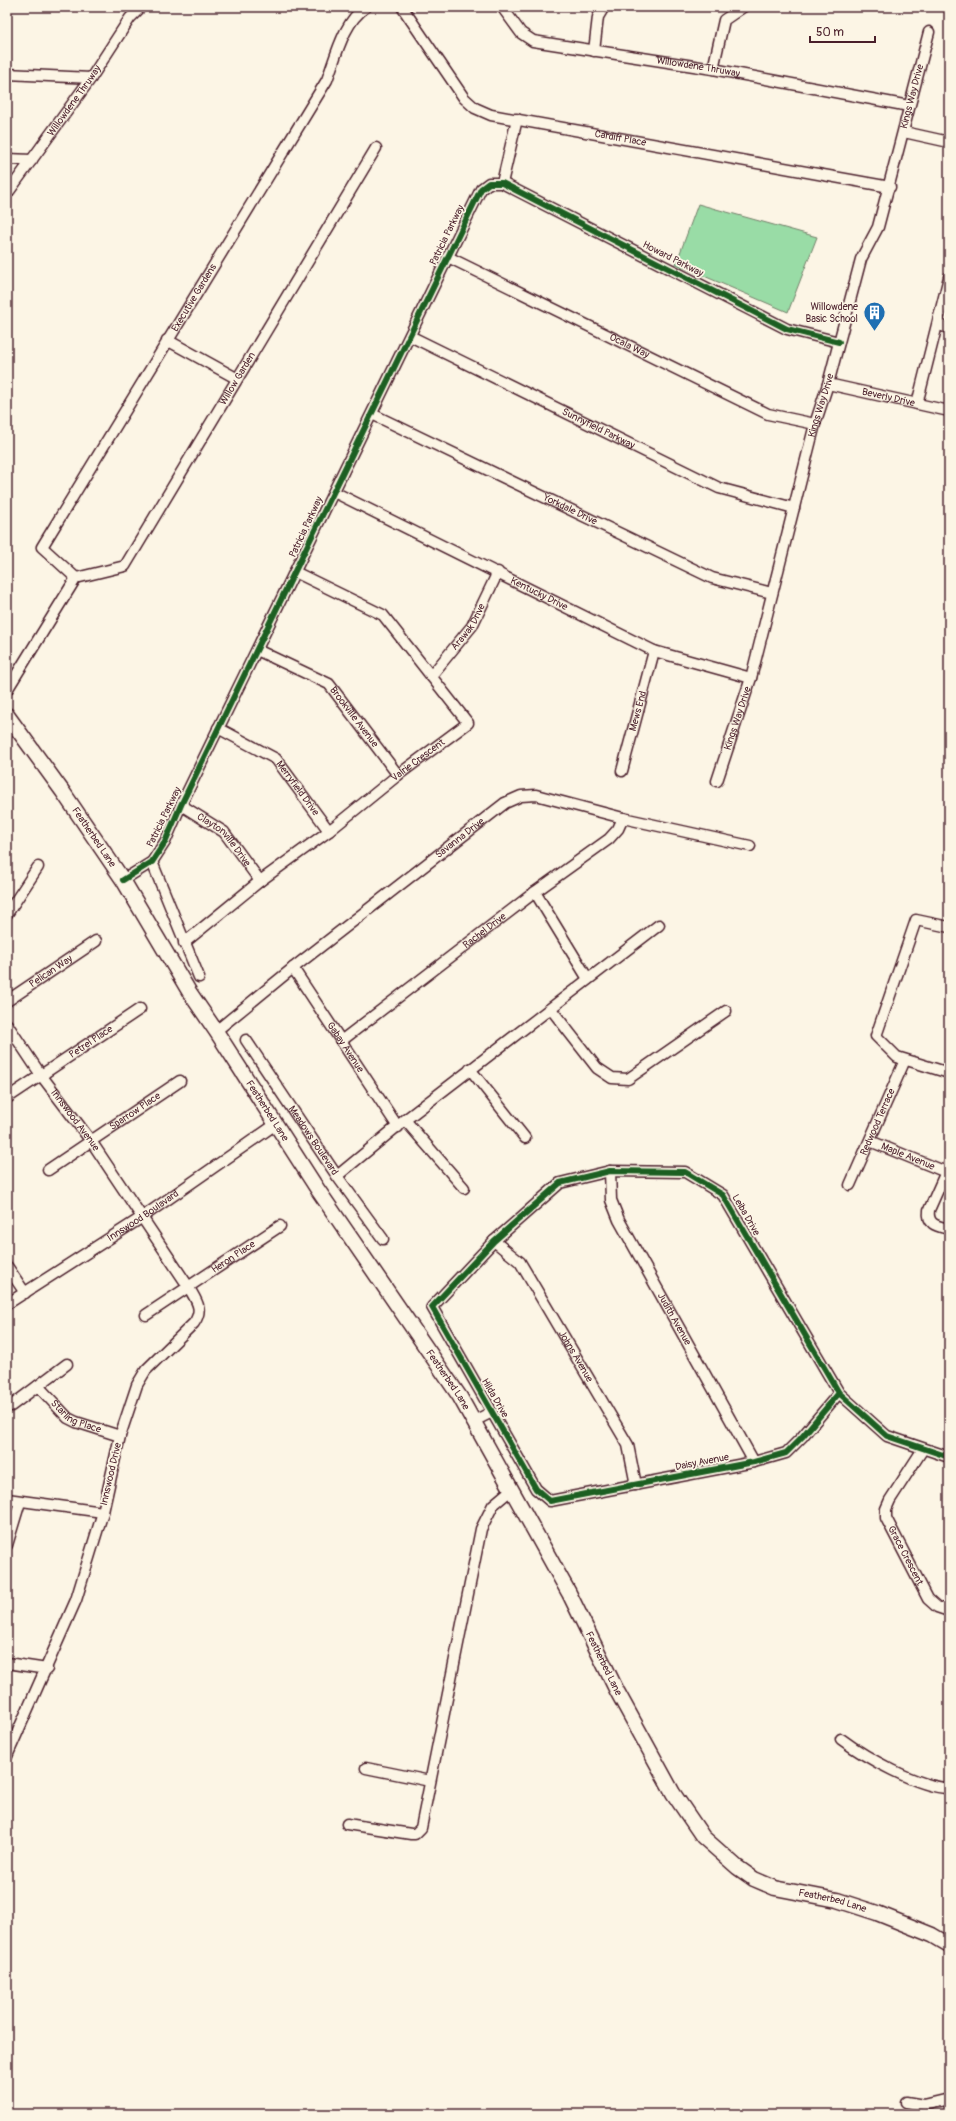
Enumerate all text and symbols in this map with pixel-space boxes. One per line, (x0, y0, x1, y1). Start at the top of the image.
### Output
scale bar (810, 18, 875, 44)
text: 50 m (816, 25, 844, 40)
street label: Willowdene Thruway (656, 54, 742, 80)
street label: Willowdene Thruway (45, 62, 104, 138)
street label: Kings Way Drive (898, 63, 926, 130)
street label: Cardiff Place (594, 128, 647, 149)
street label: Patricia Parkway (427, 202, 467, 267)
street label: Howard Parkway (641, 239, 706, 280)
street label: Executive Gardens (169, 261, 220, 334)
building icon: Willowdene Basic School (861, 300, 887, 333)
place label: Willowdene Basic School (805, 301, 858, 325)
street label: Ocala Way (607, 331, 652, 361)
street label: Willow Garden (217, 350, 258, 407)
street label: Kings Way Drive (806, 372, 837, 439)
street label: Beverly Drive (861, 386, 916, 409)
street label: Sunnyfield Parkway (560, 406, 638, 452)
street label: Yorkdale Drive (540, 491, 599, 528)
street label: Patricia Parkway (287, 494, 326, 559)
street label: Kentucky Drive (508, 575, 570, 613)
street label: Arawak Drive (449, 601, 488, 653)
street label: Brookville Avenue (327, 684, 381, 750)
street label: Kings Way Drive (722, 685, 754, 752)
street label: Mews End (627, 689, 649, 733)
street label: Valrie Crescent (389, 736, 448, 784)
street label: Merryfield Drive (273, 758, 322, 818)
street label: Patricia Parkway (144, 784, 184, 849)
street label: Featherbed Lane (69, 805, 119, 870)
street label: Claytonville Drive (195, 811, 253, 869)
street label: Savanna Drive (433, 815, 487, 861)
street label: Rachel Drive (461, 910, 509, 951)
street label: Pelican Way (27, 952, 75, 990)
street label: Gabay Avenue (324, 1020, 366, 1075)
street label: Petrel Place (67, 1023, 115, 1061)
street label: Featherbed Lane (243, 1078, 291, 1144)
street label: Redwood Terrace (858, 1086, 898, 1157)
street label: Innswood Avenue (48, 1087, 102, 1153)
street label: Sparrow Place (107, 1090, 163, 1133)
street label: Meadows Boulevard (286, 1104, 341, 1178)
street label: Maple Avenue (879, 1140, 937, 1173)
street label: Innswood Boulavard (105, 1188, 181, 1244)
street label: Leiba Drive (729, 1192, 763, 1238)
street label: Heron Place (209, 1238, 258, 1276)
street label: Judith Avenue (655, 1291, 694, 1347)
street label: Johns Avenue (556, 1328, 596, 1384)
street label: Featherbed Lane (423, 1347, 472, 1412)
street label: Hilda Drive (479, 1376, 511, 1420)
street label: Starling Place (48, 1397, 103, 1436)
street label: Innswood Drive (98, 1441, 124, 1507)
street label: Daisy Avenue (674, 1451, 730, 1473)
street label: Grace Crescent (885, 1524, 926, 1588)
street label: Featherbed Lane (583, 1630, 624, 1698)
street label: Featherbed Lane (797, 1887, 868, 1915)

